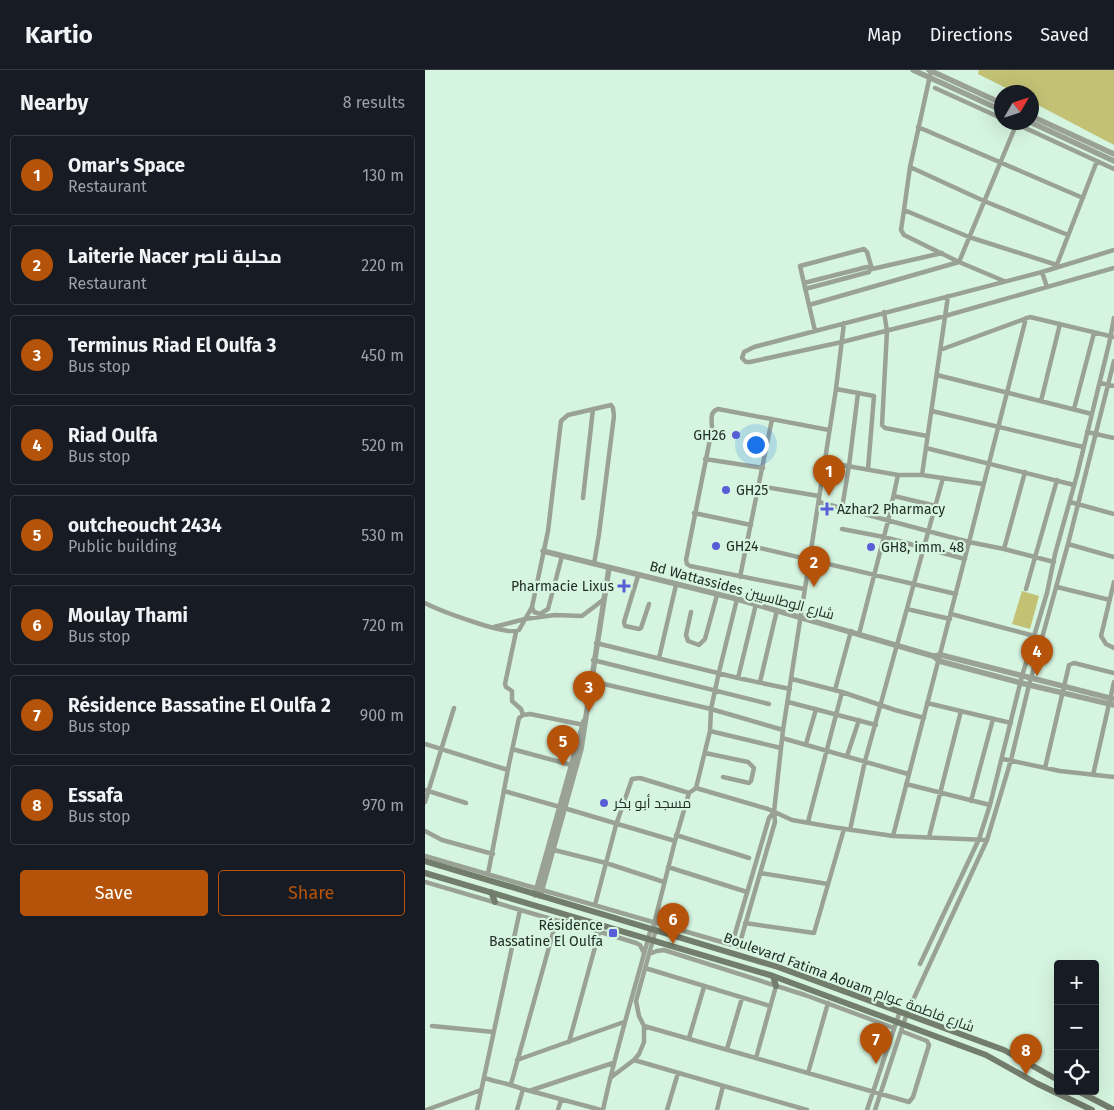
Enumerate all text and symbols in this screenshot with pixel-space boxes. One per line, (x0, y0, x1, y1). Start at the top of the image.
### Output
text: Kartio (25, 21, 93, 49)
text: Map (867, 24, 902, 46)
text: Directions (930, 24, 1012, 46)
text: Saved (1040, 24, 1089, 46)
north arrow (994, 85, 1039, 130)
text: Nearby (20, 90, 88, 116)
text: 8 results (343, 93, 405, 112)
text: Omar's Space (68, 154, 185, 177)
text: 1 (33, 166, 41, 185)
text: 130 m (362, 166, 404, 185)
text: Restaurant (68, 177, 147, 196)
text: Laiterie Nacer محلبة ناصر (68, 245, 282, 268)
text: 2 (33, 256, 41, 275)
text: 220 m (361, 256, 404, 275)
text: Restaurant (68, 274, 147, 293)
text: Terminus Riad El Oulfa 3 (68, 334, 276, 357)
text: 3 (33, 346, 41, 365)
text: 450 m (361, 346, 404, 365)
text: Bus stop (68, 357, 131, 376)
text: Riad Oulfa (68, 424, 158, 447)
place label: GH26 (693, 427, 726, 444)
marker: GH26 (730, 429, 742, 441)
your location (743, 432, 769, 458)
text: 4 (32, 436, 42, 455)
text: 520 m (361, 436, 404, 455)
text: Bus stop (68, 447, 131, 466)
pin: 1 (813, 455, 845, 496)
place label: GH25 (736, 482, 768, 499)
marker: GH25 (720, 484, 732, 496)
place label: Azhar2 Pharmacy (837, 501, 945, 518)
marker: Azhar2 Pharmacy (821, 503, 833, 515)
text: outcheoucht 2434 (68, 514, 222, 537)
text: 5 (33, 526, 41, 545)
text: 530 m (361, 526, 404, 545)
text: Public building (68, 537, 176, 556)
place label: GH24 (726, 538, 759, 555)
place label: GH8, imm. 48 (881, 539, 965, 556)
marker: GH24 (710, 540, 722, 552)
marker: GH8, imm. 48 (865, 541, 877, 553)
pin: 2 (798, 546, 830, 587)
street label: Bd Wattassides شارع الوطاسيين (648, 558, 836, 623)
place label: Pharmacie Lixus (511, 578, 614, 595)
marker: Pharmacie Lixus (618, 580, 630, 592)
text: Moulay Thami (68, 604, 188, 627)
text: 6 (32, 616, 42, 635)
text: 720 m (362, 616, 404, 635)
text: Bus stop (68, 627, 131, 646)
pin: 4 (1021, 635, 1053, 676)
pin: 3 (573, 671, 605, 712)
text: Résidence Bassatine El Oulfa 2 (68, 694, 331, 717)
text: 7 (33, 706, 41, 725)
text: 900 m (360, 706, 404, 725)
text: Bus stop (68, 717, 131, 736)
pin: 5 (547, 725, 579, 766)
text: Essafa (68, 784, 123, 807)
place label: مسجد أبو بكر (613, 794, 691, 812)
text: 8 (32, 796, 42, 815)
text: 970 m (362, 796, 404, 815)
marker: مسجد أبو بكر (598, 797, 610, 809)
text: Bus stop (68, 807, 131, 826)
button: Save (20, 870, 208, 916)
button: Share (218, 870, 405, 916)
pin: 6 (657, 903, 689, 944)
place label: Résidence Bassatine El Oulfa (489, 917, 603, 950)
marker: Résidence Bassatine El Oulfa (607, 927, 619, 939)
street label: Boulevard Fatima Aouam شارع فاطمة عوام (721, 929, 976, 1037)
map controls (1054, 960, 1099, 1095)
button: + (1054, 960, 1099, 1005)
button: − (1054, 1005, 1099, 1050)
pin: 7 (860, 1023, 892, 1064)
pin: 8 (1010, 1034, 1042, 1075)
button: locate (1054, 1050, 1099, 1095)

